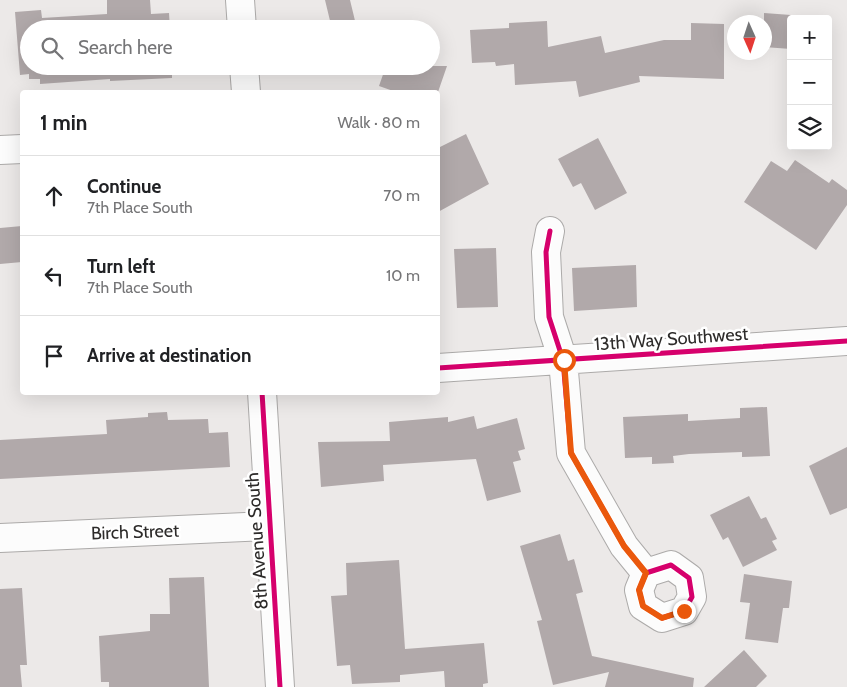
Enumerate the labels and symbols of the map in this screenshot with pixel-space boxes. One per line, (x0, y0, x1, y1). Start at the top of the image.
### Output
north arrow (727, 15, 772, 60)
street label: 13th Way Southwest (593, 323, 749, 355)
route start (553, 349, 576, 372)
street label: 8th Avenue South (241, 472, 273, 610)
street label: Birch Street (91, 519, 179, 545)
route end (673, 600, 696, 623)

